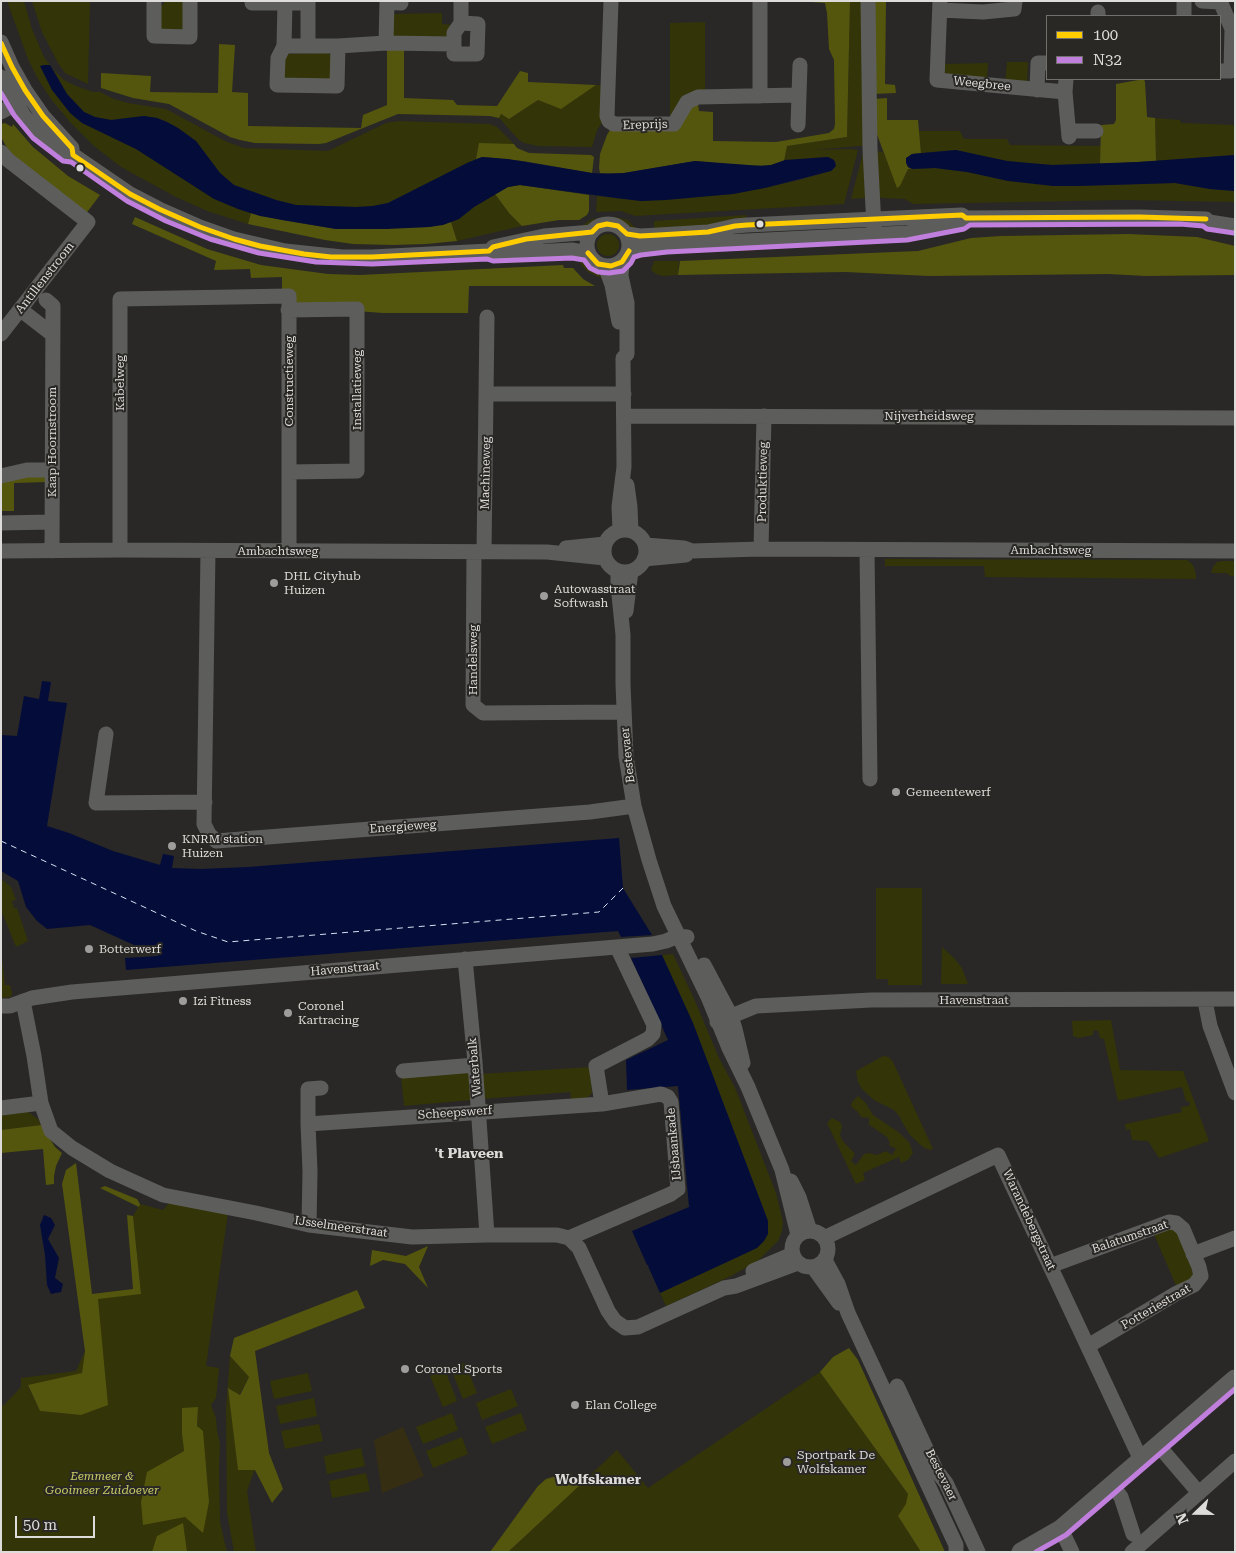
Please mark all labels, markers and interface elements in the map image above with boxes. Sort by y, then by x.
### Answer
legend [1046,15,1221,80]
text: 100 [1093,26,1118,44]
text: N32 [1093,51,1122,69]
street label: Weegbree [953,74,1011,94]
street label: Ereprijs [622,117,668,133]
unlabelled marker [75,163,85,173]
unlabelled marker [755,219,765,229]
street label: Antillenstroom [13,239,77,317]
street label: Constructieweg [282,336,296,426]
street label: Installatieweg [350,350,364,430]
street label: Kabelweg [113,355,127,411]
street label: Kaap Hoornstroom [45,387,59,497]
street label: Nijverheidsweg [884,409,974,423]
street label: Machineweg [478,436,494,510]
street label: Produktieweg [755,442,771,522]
street label: Ambachtsweg [1011,543,1091,557]
street label: Ambachtsweg [238,544,318,558]
place label: DHL Cityhub Huizen [284,569,361,597]
marker: DHL Cityhub Huizen [268,577,280,589]
place label: Autowasstraat Softwash [554,582,635,610]
marker: Autowasstraat Softwash [538,590,550,602]
street label: Handelsweg [466,625,480,695]
street label: Bestevaer [618,726,638,784]
place label: Gemeentewerf [906,785,991,799]
marker: Gemeentewerf [890,786,902,798]
street label: Energieweg [369,817,437,837]
place label: KNRM station Huizen [182,832,263,860]
marker: KNRM station Huizen [166,840,178,852]
place label: Botterwerf [99,942,161,956]
marker: Botterwerf [83,943,95,955]
street label: Havenstraat [310,959,380,979]
street label: Havenstraat [939,993,1009,1007]
place label: Izi Fitness [193,994,251,1008]
marker: Izi Fitness [177,995,189,1007]
place label: Coronel Kartracing [298,999,359,1027]
marker: Coronel Kartracing [282,1007,294,1019]
street label: Waterbalk [465,1037,485,1097]
street label: Scheepswerf [417,1103,493,1123]
street label: IJsbaankade [664,1107,684,1181]
district label: 't Plaveen [435,1146,503,1162]
street label: Warandebergstraat [999,1167,1059,1273]
street label: IJsselmeerstraat [294,1213,388,1241]
street label: Balatumstraat [1090,1217,1170,1257]
street label: Potteriestraat [1119,1281,1193,1333]
place label: Coronel Sports [415,1362,502,1376]
marker: Coronel Sports [399,1363,411,1375]
place label: Elan College [585,1398,657,1412]
marker: Elan College [569,1399,581,1411]
street label: Bestevaer [922,1447,960,1503]
place label: Sportpark De Wolfskamer [797,1448,875,1476]
marker: Sportpark De Wolfskamer [781,1456,793,1468]
park label: Eemmeer & Gooimeer Zuidoever [45,1469,159,1497]
district label: Wolfskamer [555,1472,641,1488]
north arrow [1171,1488,1221,1538]
scale bar [18,1506,98,1538]
text: N [1173,1511,1192,1527]
text: 50 m [23,1516,57,1534]

